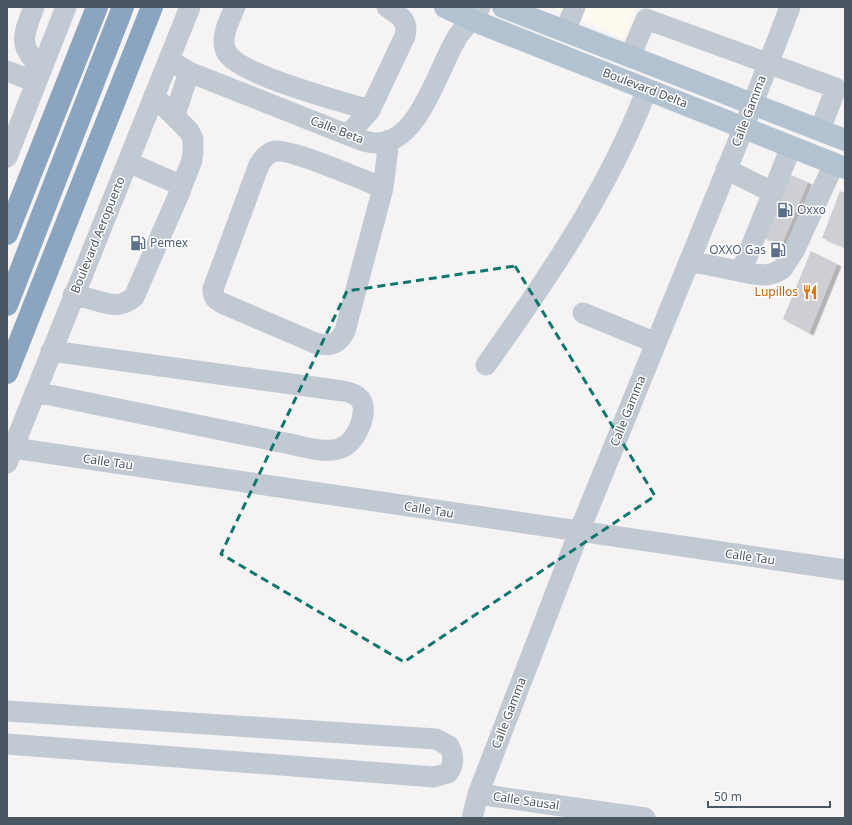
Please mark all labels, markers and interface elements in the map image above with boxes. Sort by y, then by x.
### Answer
street label: Boulevard Delta [600,63,690,112]
street label: Calle Gamma [727,73,770,149]
street label: Calle Beta [308,112,366,148]
street label: Boulevard Aeropuerto [66,174,129,296]
fuel station icon: Oxxo [776,201,794,219]
place label: Oxxo [797,201,826,218]
fuel station icon: Pemex [129,234,147,252]
place label: Pemex [150,234,189,251]
place label: OXXO Gas [709,241,766,258]
fuel station icon: OXXO Gas [769,241,787,259]
place label: Lupillos [755,283,798,300]
restaurant icon: Lupillos [801,283,819,301]
street label: Calle Gamma [606,373,649,449]
street label: Calle Tau [82,450,134,473]
street label: Calle Tau [403,497,455,522]
street label: Calle Tau [724,545,776,568]
street label: Calle Gamma [487,675,530,751]
scale bar [708,783,830,809]
street label: Calle Sausal [492,787,560,814]
text: 50 m [714,788,742,805]

